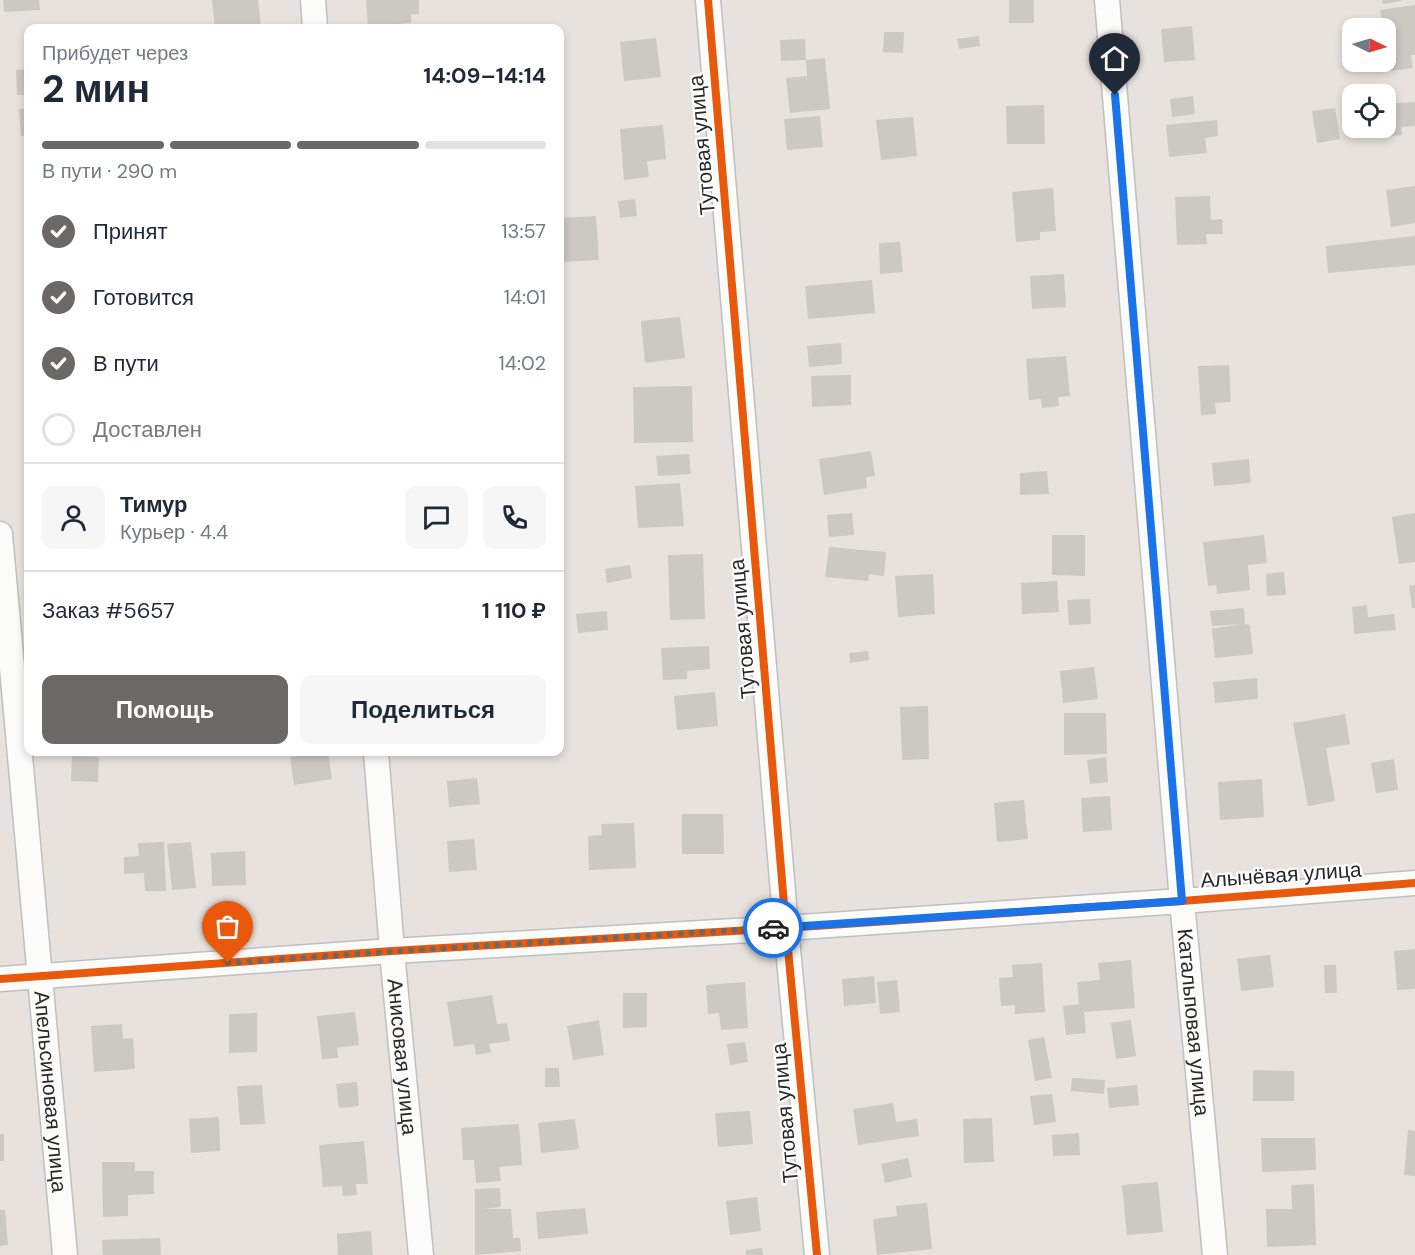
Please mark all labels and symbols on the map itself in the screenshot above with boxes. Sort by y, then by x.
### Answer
north arrow [1342,18,1396,72]
pin [1089,33,1140,95]
street label: Тутовая улица [682,73,722,216]
street label: Тутовая улица [723,557,763,700]
street label: Алычёвая улица [1200,855,1363,895]
courier [743,898,803,958]
pin [202,901,253,963]
street label: Катальповая улица [1171,927,1216,1118]
street label: Анисовая улица [381,977,423,1137]
street label: Апельсиновая улица [27,990,73,1194]
street label: Тутовая улица [765,1041,805,1184]

